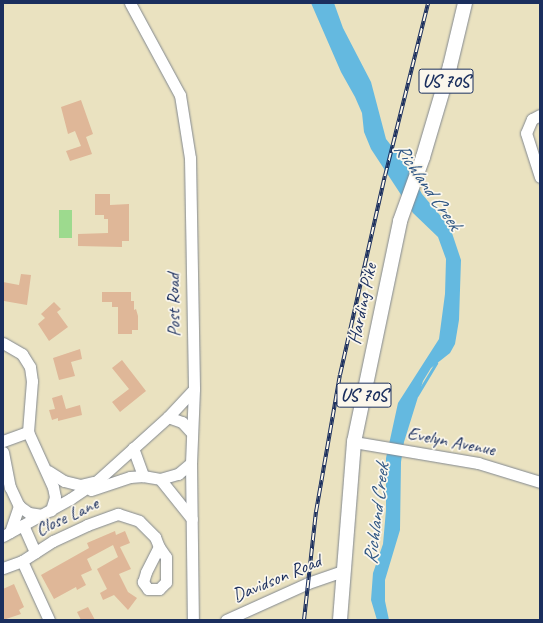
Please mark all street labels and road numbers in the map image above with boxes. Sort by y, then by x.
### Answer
road number: US 70S [418,65,474,97]
street label: Harding Pike [343,261,383,347]
street label: Post Road [162,273,186,337]
road number: US 70S [336,379,392,411]
street label: Evelyn Avenue [405,422,497,462]
street label: Close Lane [32,492,102,542]
street label: Davidson Road [229,550,325,608]

